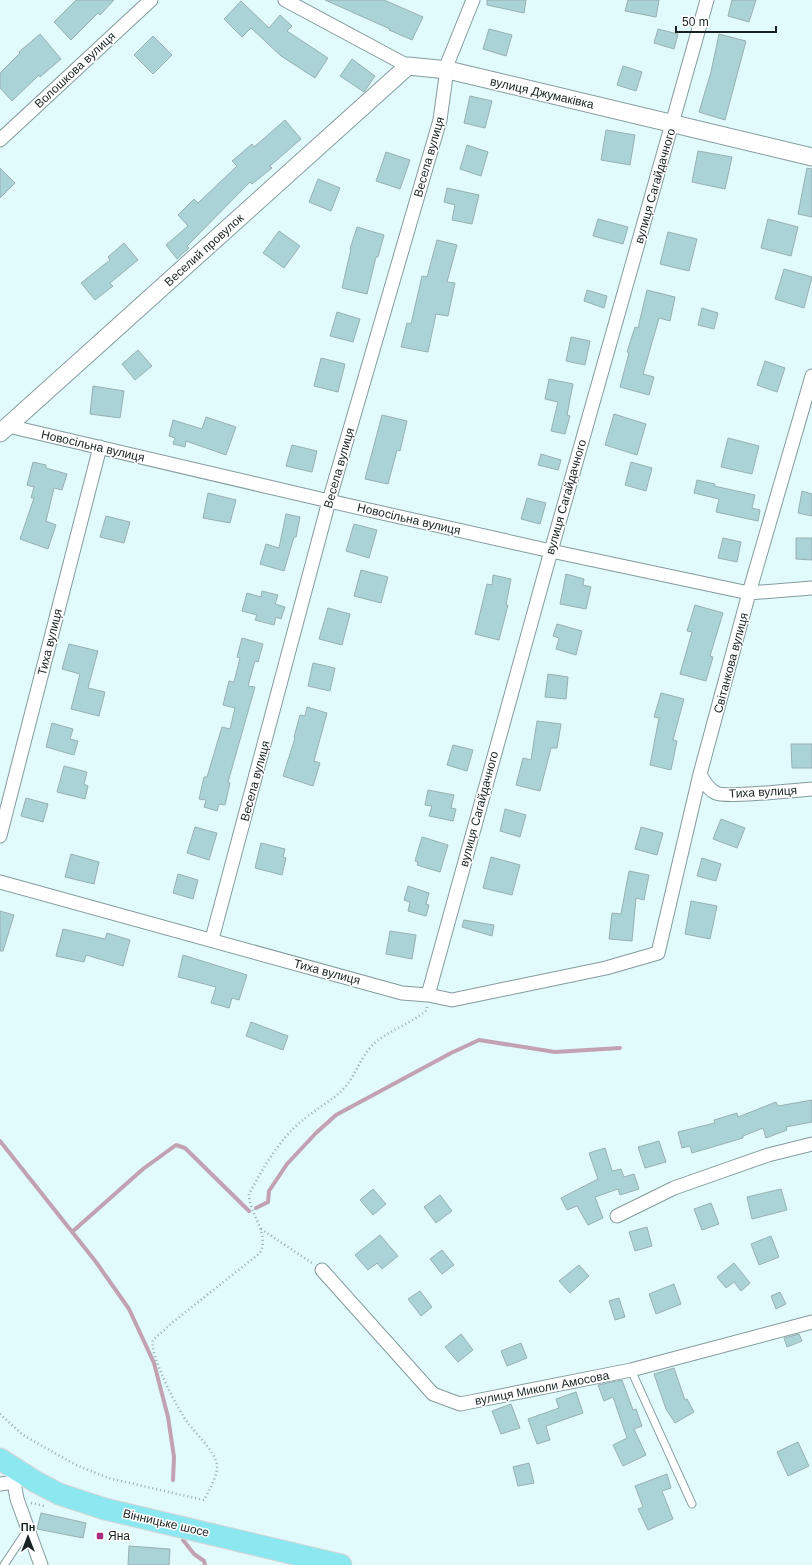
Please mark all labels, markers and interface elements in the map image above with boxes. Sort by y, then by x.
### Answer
scale bar [676,8,776,34]
text: 50 m [682,15,709,29]
street label: Волошкова вулиця [32,29,118,111]
street label: вулиця Джумаківка [489,74,595,112]
street label: Весела вулиця [411,115,447,199]
street label: вулиця Сагайдачного [632,127,678,245]
street label: Веселий провулок [162,210,247,289]
street label: Весела вулиця [321,426,357,510]
street label: Новосільна вулиця [40,427,146,465]
street label: вулиця Сагайдачного [543,438,589,556]
street label: Новосільна вулиця [356,500,462,538]
street label: Тиха вулиця [35,607,65,677]
street label: Світанкова вулиця [711,611,751,715]
street label: Весела вулиця [238,739,272,823]
street label: вулиця Сагайдачного [457,749,501,868]
street label: Тиха вулиця [729,783,797,801]
street label: Тиха вулиця [292,956,362,988]
street label: вулиця Миколи Амосова [474,1368,611,1408]
street label: Вінницьке шосе [121,1506,211,1540]
north arrow [8,1517,48,1557]
text: Пн [21,1521,35,1533]
place label: Яна [108,1529,130,1543]
marker: Яна [95,1531,105,1541]

